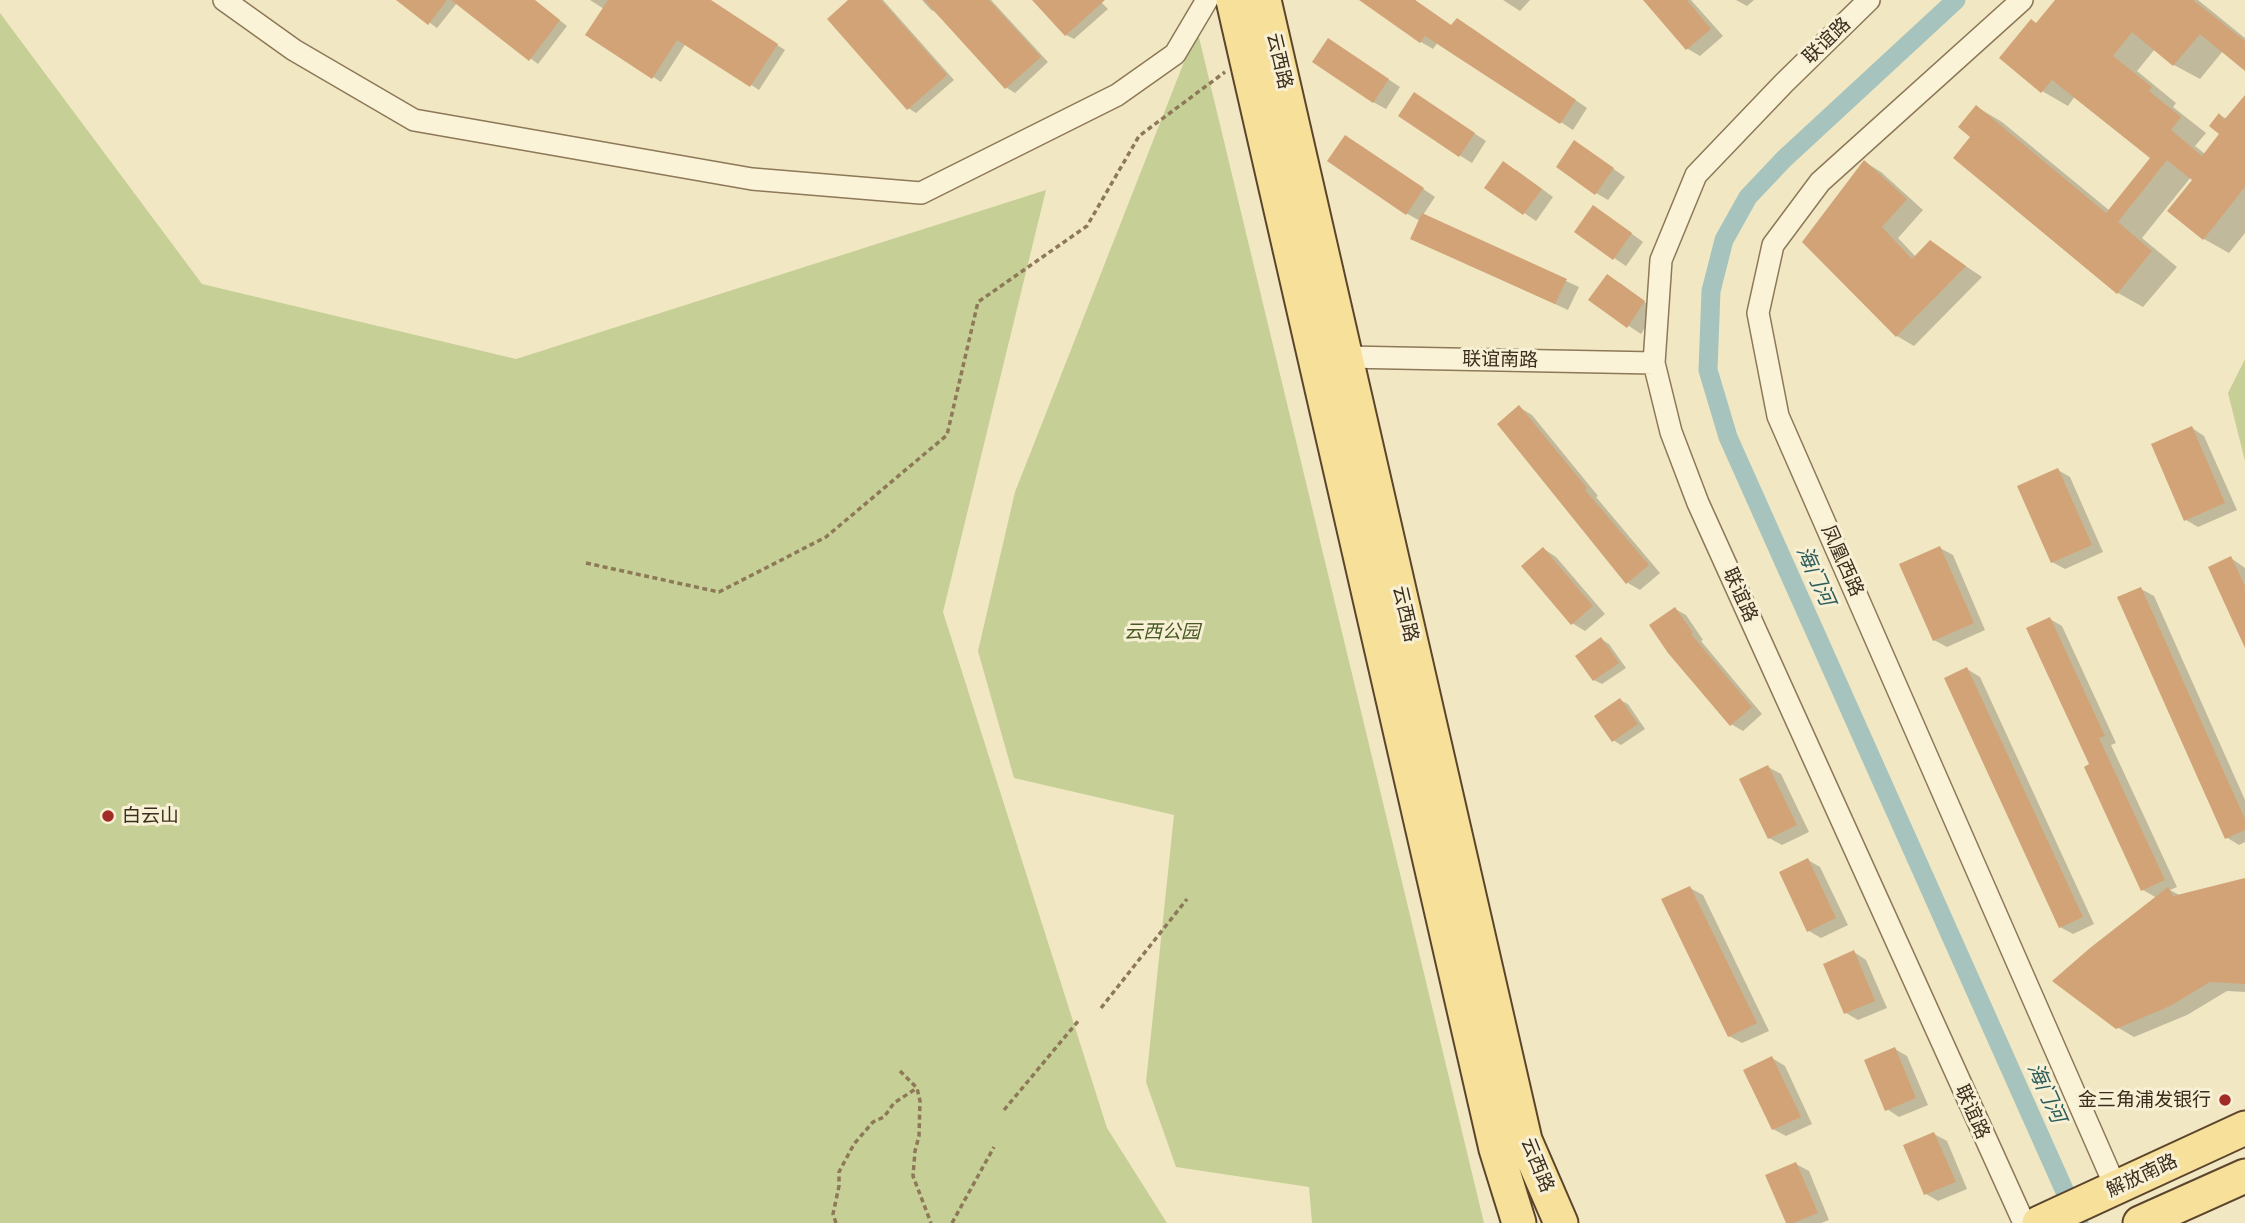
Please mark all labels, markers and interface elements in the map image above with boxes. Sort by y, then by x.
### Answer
street label: 联谊路 [1799,13,1855,69]
street label: 云西路 [1261,31,1297,91]
street label: 联谊南路 [1462,348,1538,372]
street label: 凤凰西路 [1816,522,1868,600]
water label: 海门河 [1791,542,1839,610]
street label: 联谊路 [1718,564,1762,626]
street label: 云西路 [1387,584,1423,644]
park label: 云西公园 [1124,621,1200,643]
place label: 白云山 [122,805,179,827]
marker: 白云山 [100,808,116,824]
water label: 海门河 [2022,1059,2070,1127]
street label: 联谊路 [1950,1081,1994,1143]
place label: 金三角浦发银行 [2078,1089,2211,1111]
marker: 金三角浦发银行 [2217,1092,2233,1108]
street label: 云西路 [1516,1134,1558,1196]
street label: 解放南路 [2103,1150,2181,1202]

